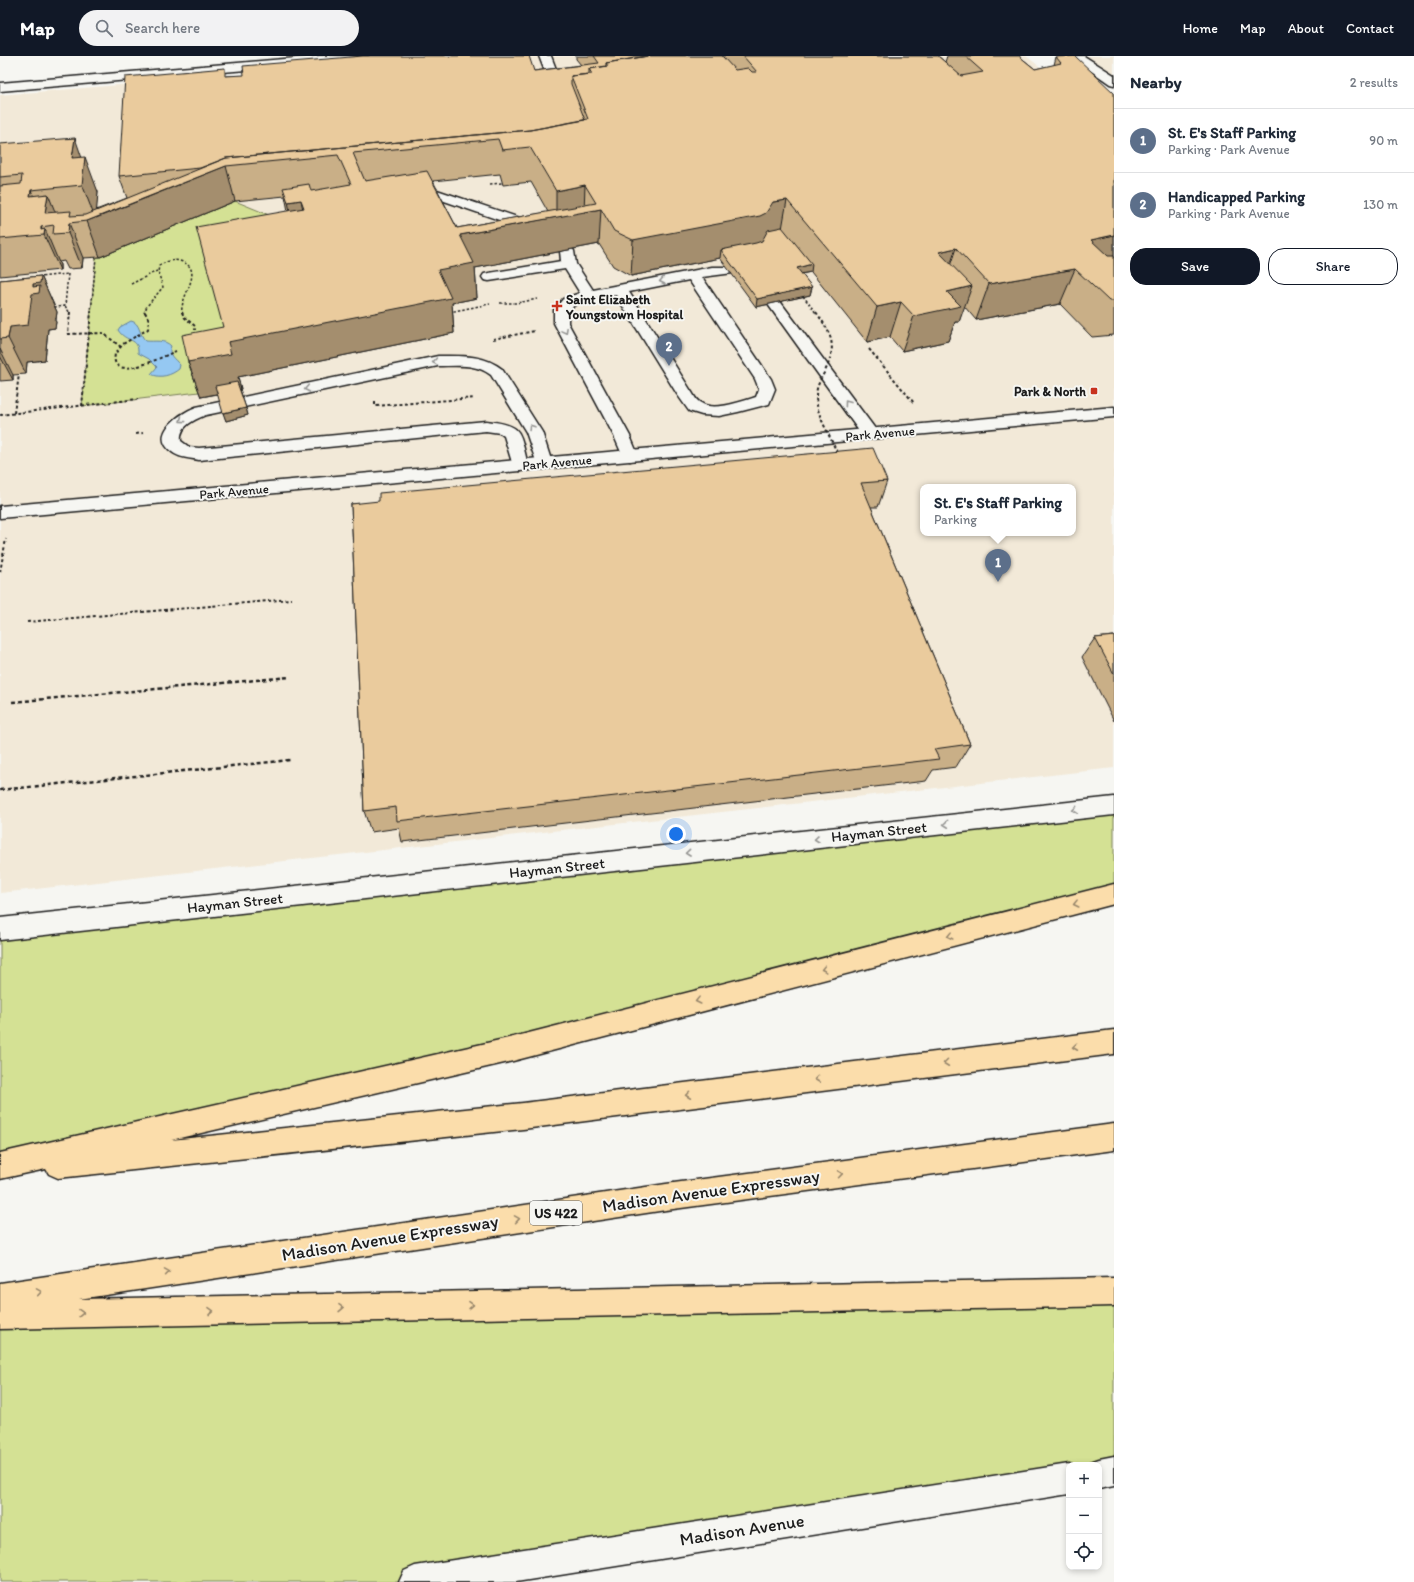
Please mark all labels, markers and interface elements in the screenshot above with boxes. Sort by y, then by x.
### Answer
search box [79,10,359,46]
text: Map [20,17,55,40]
icon: search [93,17,115,39]
text: Search here [125,19,200,37]
text: Home [1183,20,1218,37]
text: Map [1240,20,1266,37]
text: About [1288,20,1324,37]
text: Contact [1346,20,1394,37]
text: Nearby [1130,72,1182,92]
text: 2 results [1350,75,1398,90]
text: St. E's Staff Parking [1168,124,1296,142]
text: 1 [1140,133,1146,148]
text: 90 m [1369,133,1398,148]
text: Parking · Park Avenue [1168,142,1290,157]
text: Handicapped Parking [1168,188,1305,206]
text: 2 [1140,197,1146,212]
text: 130 m [1363,197,1398,212]
text: Parking · Park Avenue [1168,206,1290,221]
button: Save [1130,248,1260,285]
button: Share [1268,248,1398,285]
one-way arrow [659,277,666,285]
place label: Saint Elizabeth Youngstown Hospital [565,292,684,323]
marker: Saint Elizabeth Youngstown Hospital [551,300,563,312]
one-way arrow [560,327,568,334]
pin: 2 [656,333,682,366]
one-way arrow [431,357,438,366]
one-way arrow [304,384,310,392]
place label: Park & North [1014,384,1086,399]
marker: Park & North [1089,386,1099,396]
one-way arrow [845,400,852,407]
one-way arrow [180,416,187,423]
street label: Park Avenue [845,423,915,444]
one-way arrow [528,424,535,431]
street label: Park Avenue [522,452,592,473]
street label: Park Avenue [199,481,269,502]
popup [920,484,1076,536]
text: St. E's Staff Parking [934,494,1062,512]
text: Parking [934,512,977,527]
pin: 1 [985,549,1011,582]
one-way arrow [1072,805,1078,814]
street label: Hayman Street [830,818,928,846]
one-way arrow [943,820,949,829]
your location [666,824,686,844]
one-way arrow [814,834,820,843]
one-way arrow [685,848,691,857]
street label: Hayman Street [508,854,606,882]
street label: Hayman Street [186,889,284,917]
one-way arrow [1073,899,1080,908]
one-way arrow [947,932,954,940]
one-way arrow [821,964,828,972]
one-way arrow [695,996,702,1005]
one-way arrow [1072,1042,1078,1051]
one-way arrow [943,1058,949,1067]
one-way arrow [814,1074,820,1083]
one-way arrow [685,1090,691,1099]
street label: Madison Avenue Expressway [601,1165,822,1217]
one-way arrow [837,1169,843,1178]
road number: US 422 [530,1201,582,1225]
street label: Madison Avenue Expressway [280,1210,500,1266]
one-way arrow [514,1215,520,1224]
one-way arrow [164,1268,170,1277]
one-way arrow [35,1288,42,1297]
one-way arrow [468,1301,474,1309]
one-way arrow [338,1304,344,1312]
one-way arrow [208,1306,214,1315]
one-way arrow [78,1309,84,1318]
map controls [1066,1462,1102,1570]
button: + [1066,1462,1102,1498]
button: − [1066,1498,1102,1534]
street label: Madison Avenue [678,1509,806,1551]
button: locate [1066,1534,1102,1570]

